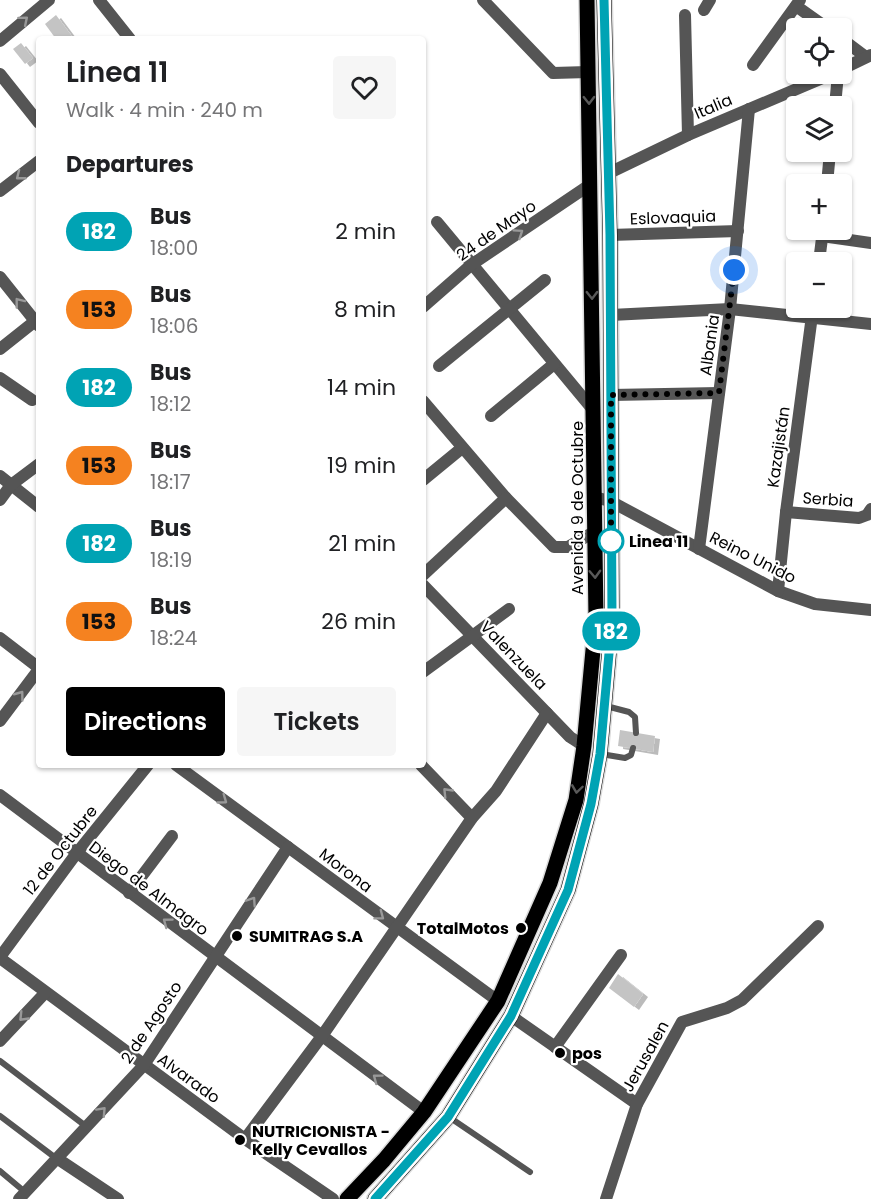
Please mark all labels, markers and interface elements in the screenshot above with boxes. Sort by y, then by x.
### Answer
one-way arrow [17,17,28,28]
map controls [786,18,852,318]
button: locate [786,18,852,84]
text: Linea 11 [66,53,168,92]
button: heart [333,56,396,119]
street label: Italia [691,88,736,125]
text: Walk · 4 min · 240 m [66,96,263,124]
one-way arrow [582,96,595,105]
button: layers [786,96,852,162]
text: Departures [66,149,194,180]
one-way arrow [15,169,26,180]
button: + [786,174,852,240]
street label: 24 de Mayo [452,194,541,266]
text: Bus [150,201,192,232]
street label: Eslovaquia [629,205,717,230]
text: 2 min [335,216,396,247]
text: 182 [82,217,116,246]
one-way arrow [513,229,524,240]
text: 18:00 [150,234,198,262]
button: − [786,252,852,318]
your location [719,255,749,285]
text: Bus [150,279,192,310]
one-way arrow [586,291,598,300]
text: 8 min [334,294,396,325]
text: 153 [82,295,116,324]
one-way arrow [16,298,27,309]
text: 18:06 [150,312,199,340]
street label: Albania [694,313,725,377]
text: Bus [150,357,192,388]
text: 14 min [327,372,396,403]
text: 182 [82,373,116,402]
text: 18:12 [150,390,191,418]
street label: Kazajistán [761,405,796,489]
street label: Avenida 9 de Octubre [566,421,589,595]
text: Bus [150,435,192,466]
text: 19 min [327,450,396,481]
text: 153 [82,451,116,480]
text: 18:17 [150,468,191,496]
street label: Serbia [802,486,854,513]
text: Bus [150,513,192,544]
street label: Reino Unido [706,526,800,589]
text: 21 min [328,528,396,559]
marker: Linea 11 [598,528,624,554]
text: 182 [82,529,116,558]
place label: Linea 11 [629,530,688,553]
text: 18:19 [150,546,192,574]
one-way arrow [589,570,601,579]
text: Bus [150,591,192,622]
text: 26 min [321,606,396,637]
text: 153 [82,607,116,636]
line badge: 182 [576,612,646,650]
street label: Valenzuela [475,616,552,695]
text: 182 [594,617,628,646]
text: 18:24 [150,624,197,652]
button: Directions [66,687,225,756]
button: Tickets [237,687,396,756]
one-way arrow [12,691,23,702]
one-way arrow [572,785,584,794]
one-way arrow [443,788,454,799]
one-way arrow [217,792,228,803]
street label: 12 de Octubre [18,800,103,900]
street label: Diego de Almagro [84,836,213,941]
street label: Morona [314,843,377,898]
one-way arrow [245,897,256,908]
one-way arrow [373,909,384,920]
place label: TotalMotos [417,917,509,940]
one-way arrow [163,918,174,929]
marker: TotalMotos [514,921,528,935]
place label: SUMITRAG S.A [249,925,363,948]
marker: SUMITRAG S.A [230,929,244,943]
street label: 2 de Agosto [115,977,187,1068]
one-way arrow [19,1010,30,1021]
street label: Jerusalen [617,1017,674,1096]
place label: pos [572,1042,602,1065]
marker: pos [553,1046,567,1060]
street label: Alvarado [153,1048,225,1109]
one-way arrow [372,1074,383,1085]
one-way arrow [95,1107,106,1117]
place label: NUTRICIONISTA - Kelly Cevallos [252,1120,390,1161]
marker: NUTRICIONISTA - Kelly Cevallos [233,1133,247,1147]

